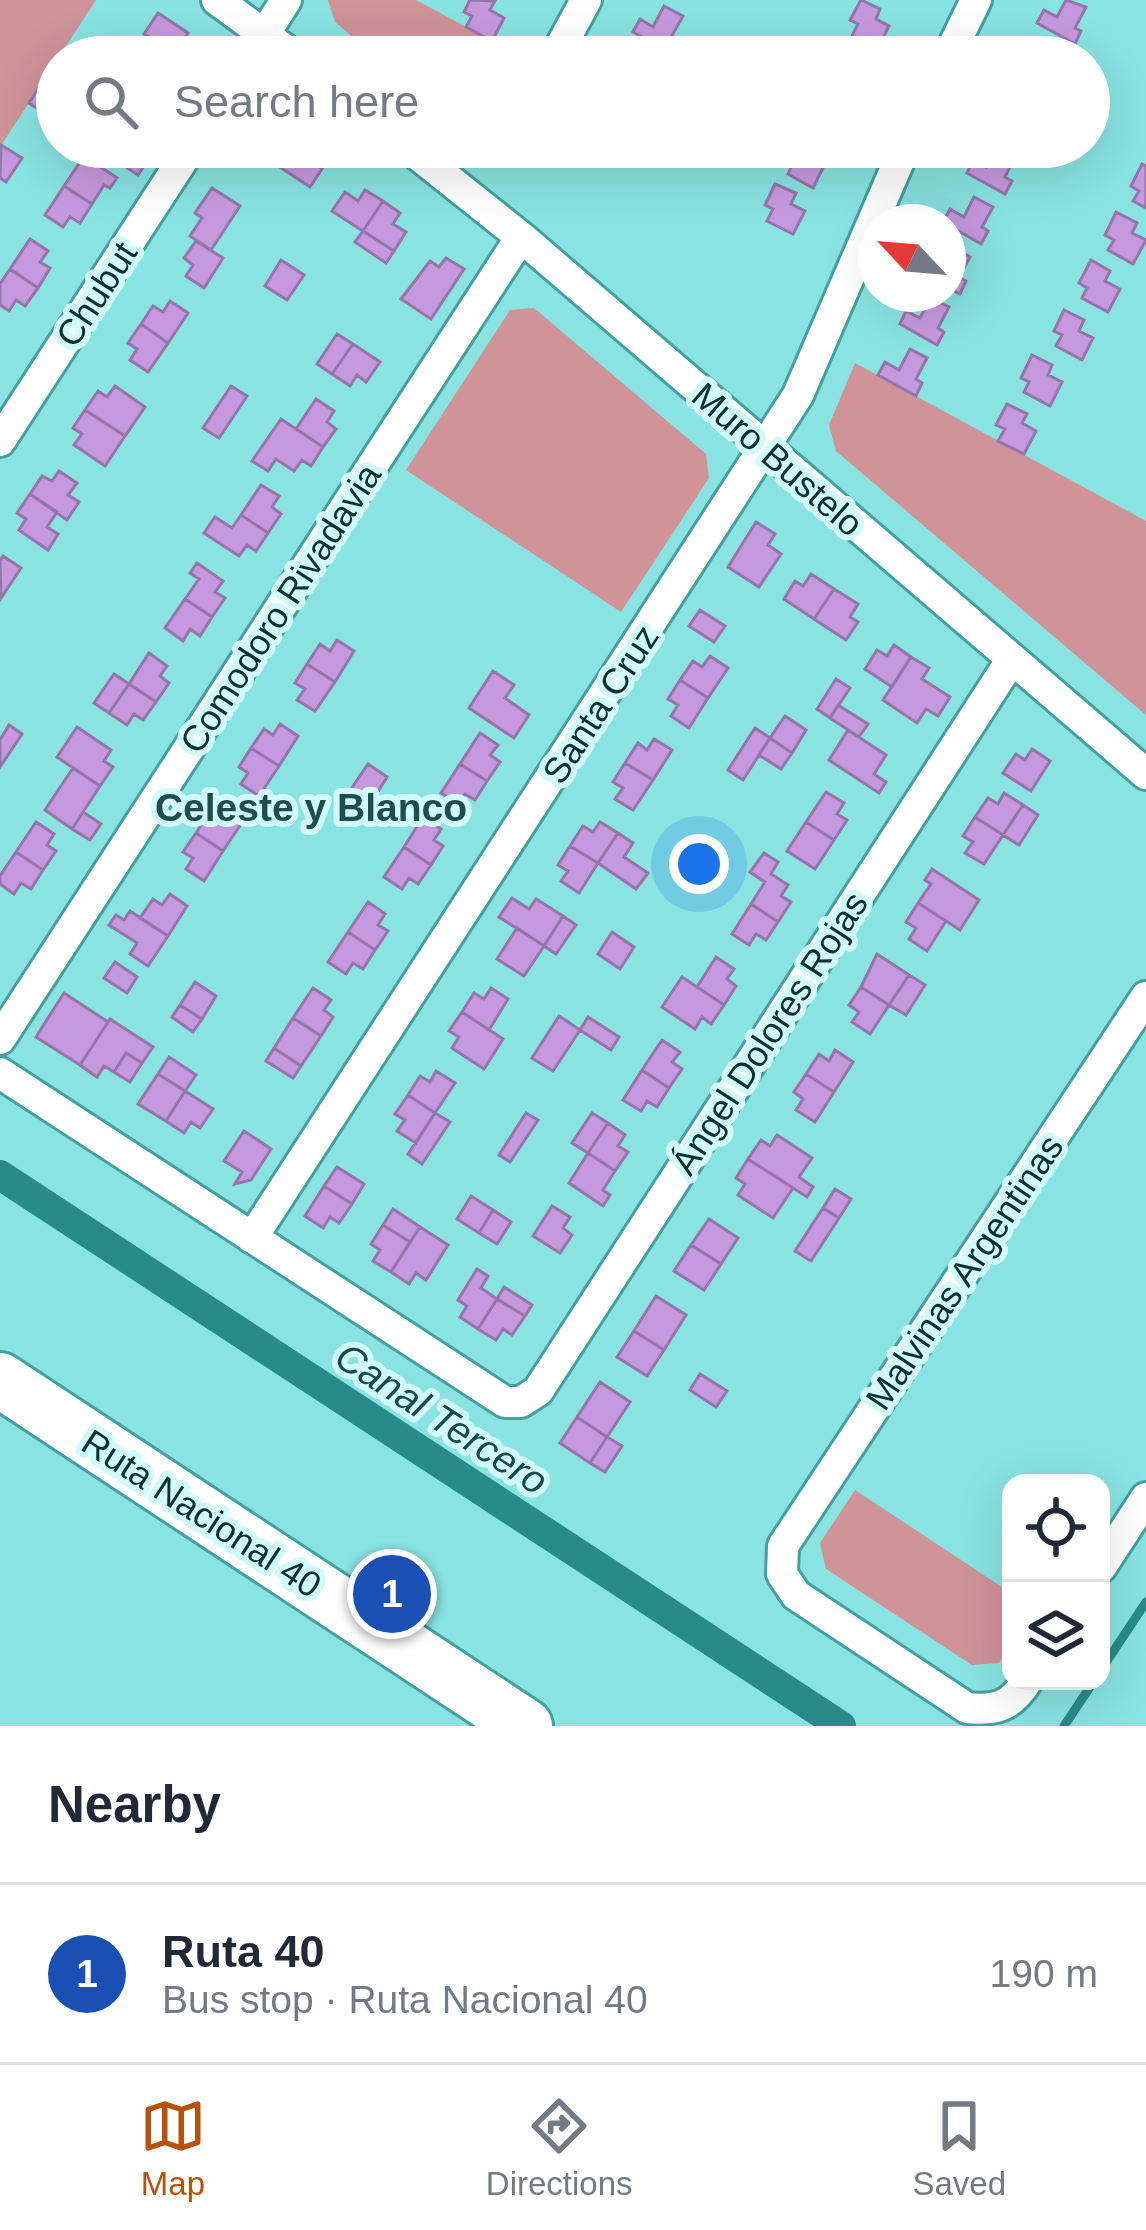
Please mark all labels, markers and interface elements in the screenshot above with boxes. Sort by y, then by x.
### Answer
search box [36,36,1110,168]
icon: search [78,69,144,135]
text: Search here [174,76,419,127]
north arrow [858,204,966,312]
street label: Chubut [48,234,145,354]
street label: Muro Bustelo [684,374,871,544]
street label: Comodoro Rivadavia [172,455,390,760]
street label: Santa Cruz [534,618,667,791]
district label: Celeste y Blanco [155,786,467,829]
your location [669,834,729,894]
street label: Ángel Dolores Rojas [663,884,876,1182]
street label: Malvinas Argentinas [857,1127,1071,1417]
water label: Canal Tercero [328,1334,556,1503]
street label: Ruta Nacional 40 [75,1421,329,1606]
map controls [1002,1474,1110,1690]
button: locate [1002,1474,1110,1582]
pin: 1 [353,1549,431,1639]
button: layers [1002,1582,1110,1690]
text: Nearby [48,1776,221,1833]
text: Ruta 40 [162,1926,325,1977]
text: 1 [76,1952,98,1995]
text: 190 m [990,1952,1098,1995]
text: Bus stop · Ruta Nacional 40 [162,1978,648,2021]
tab: Map [140,2093,206,2203]
tab: Directions [486,2093,633,2203]
tab: Saved [912,2093,1006,2203]

